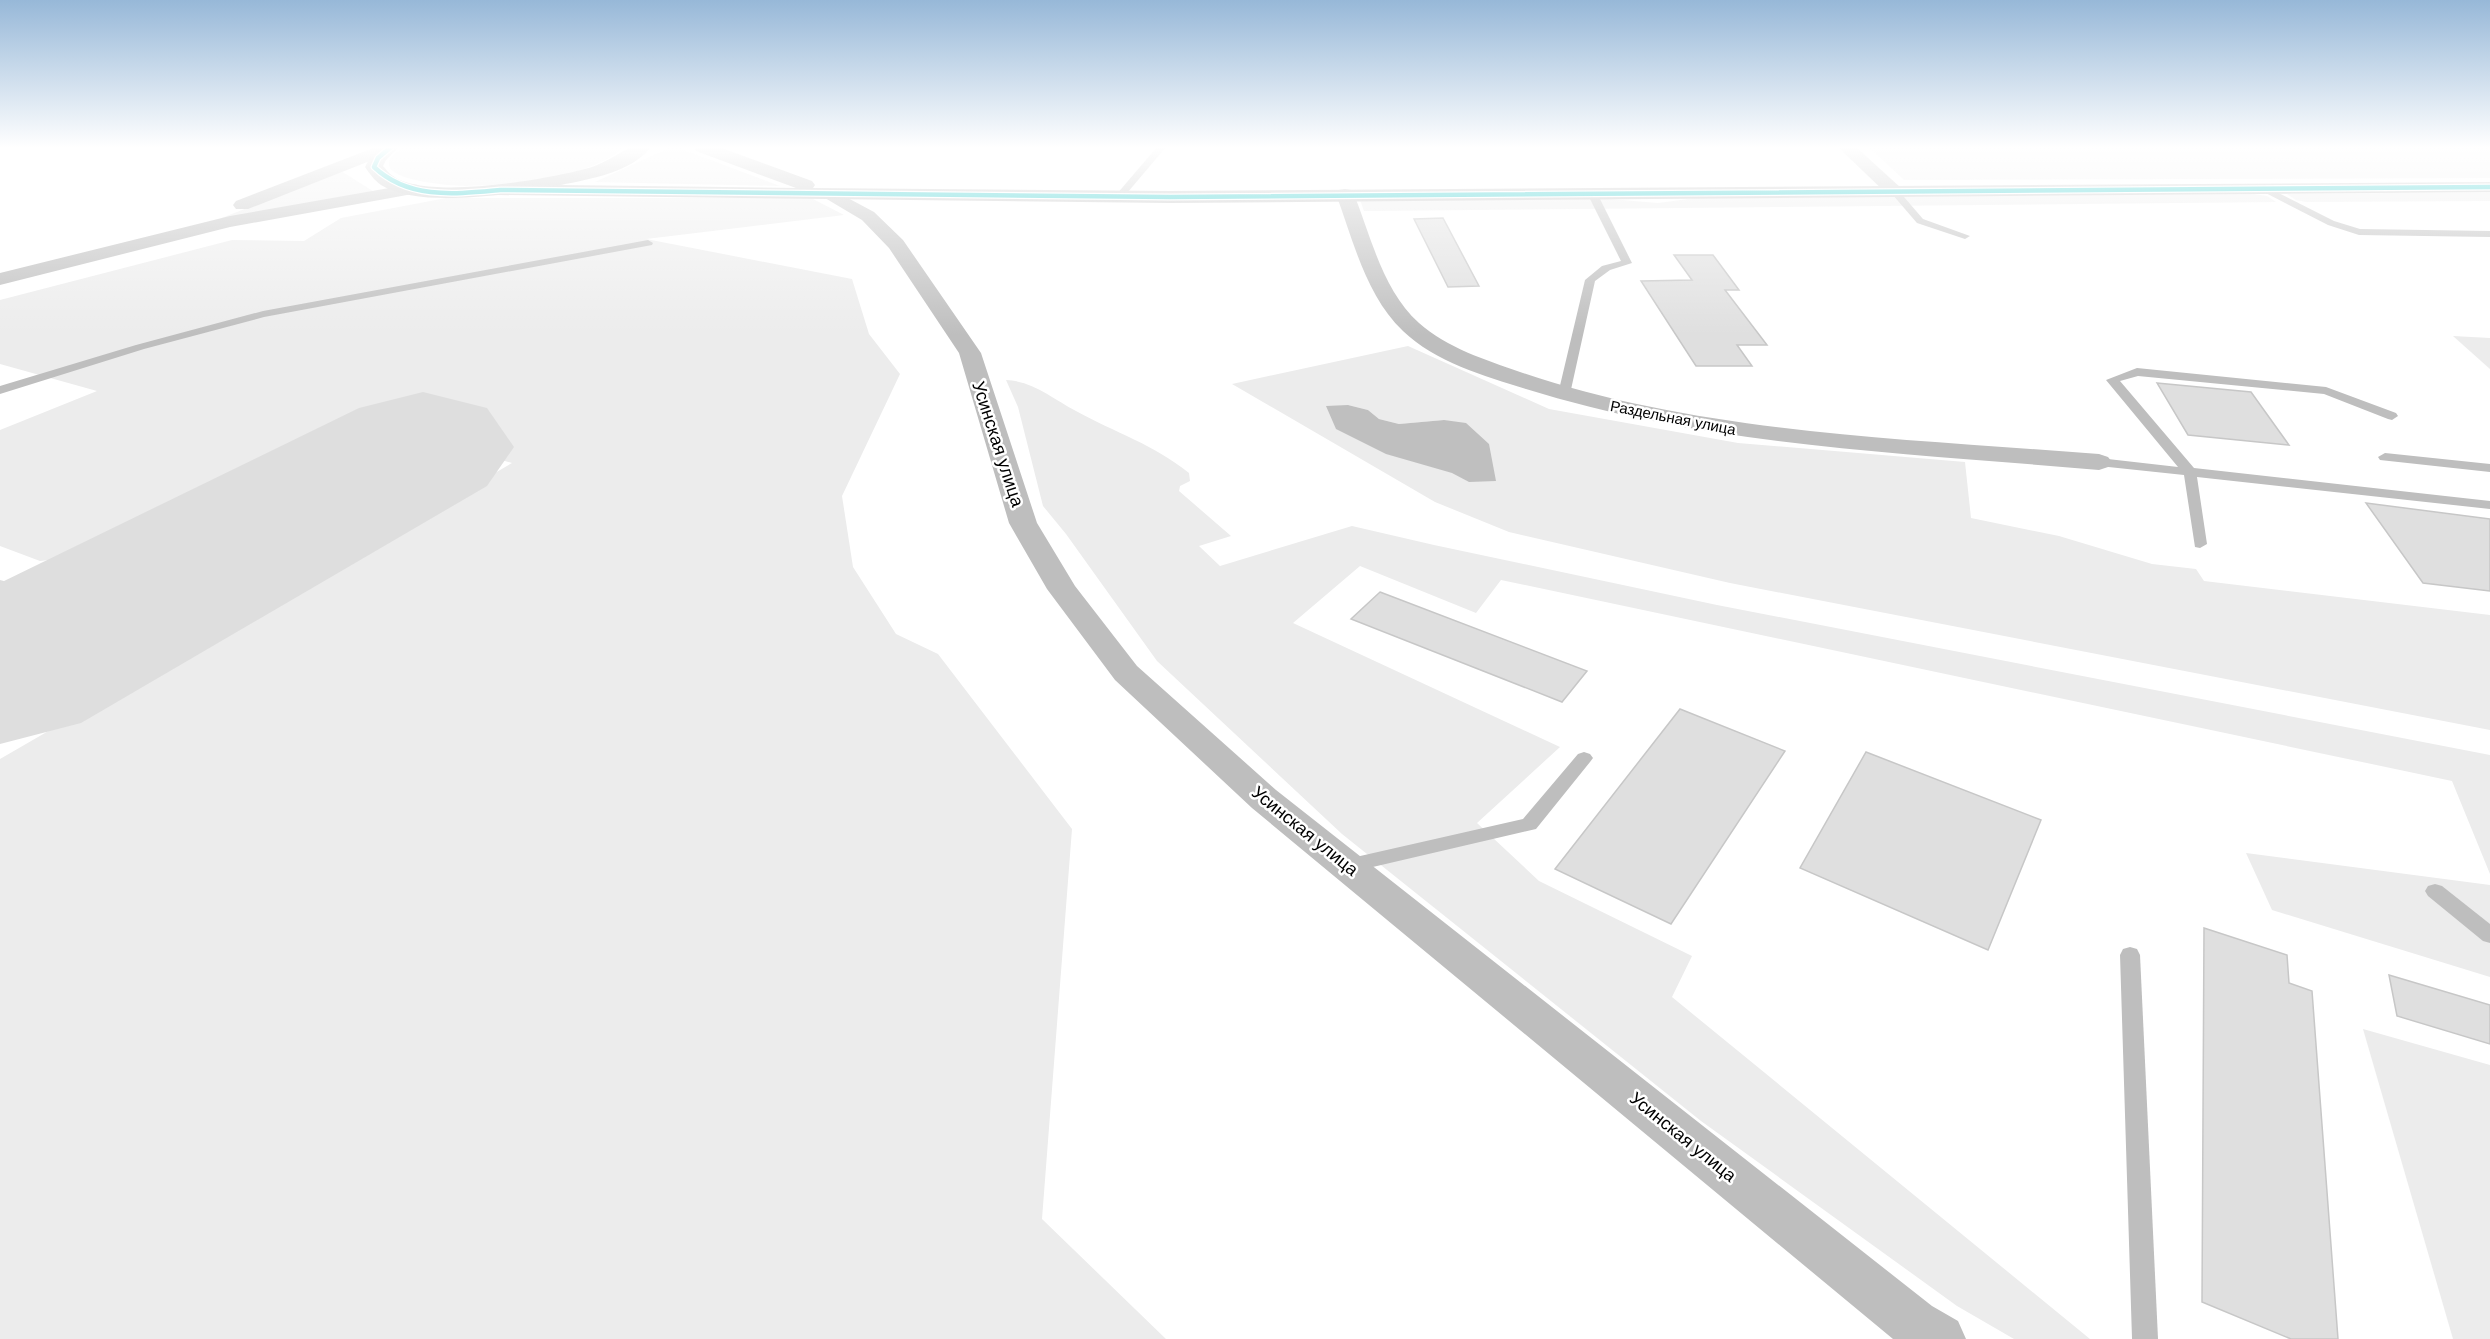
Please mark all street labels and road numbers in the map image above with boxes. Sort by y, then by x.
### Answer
street label: Усинская улица [968,379,1028,510]
street label: Раздельная улица [1609,397,1738,438]
street label: Усинская улица [1248,782,1363,881]
street label: Усинская улица [1626,1088,1741,1187]

